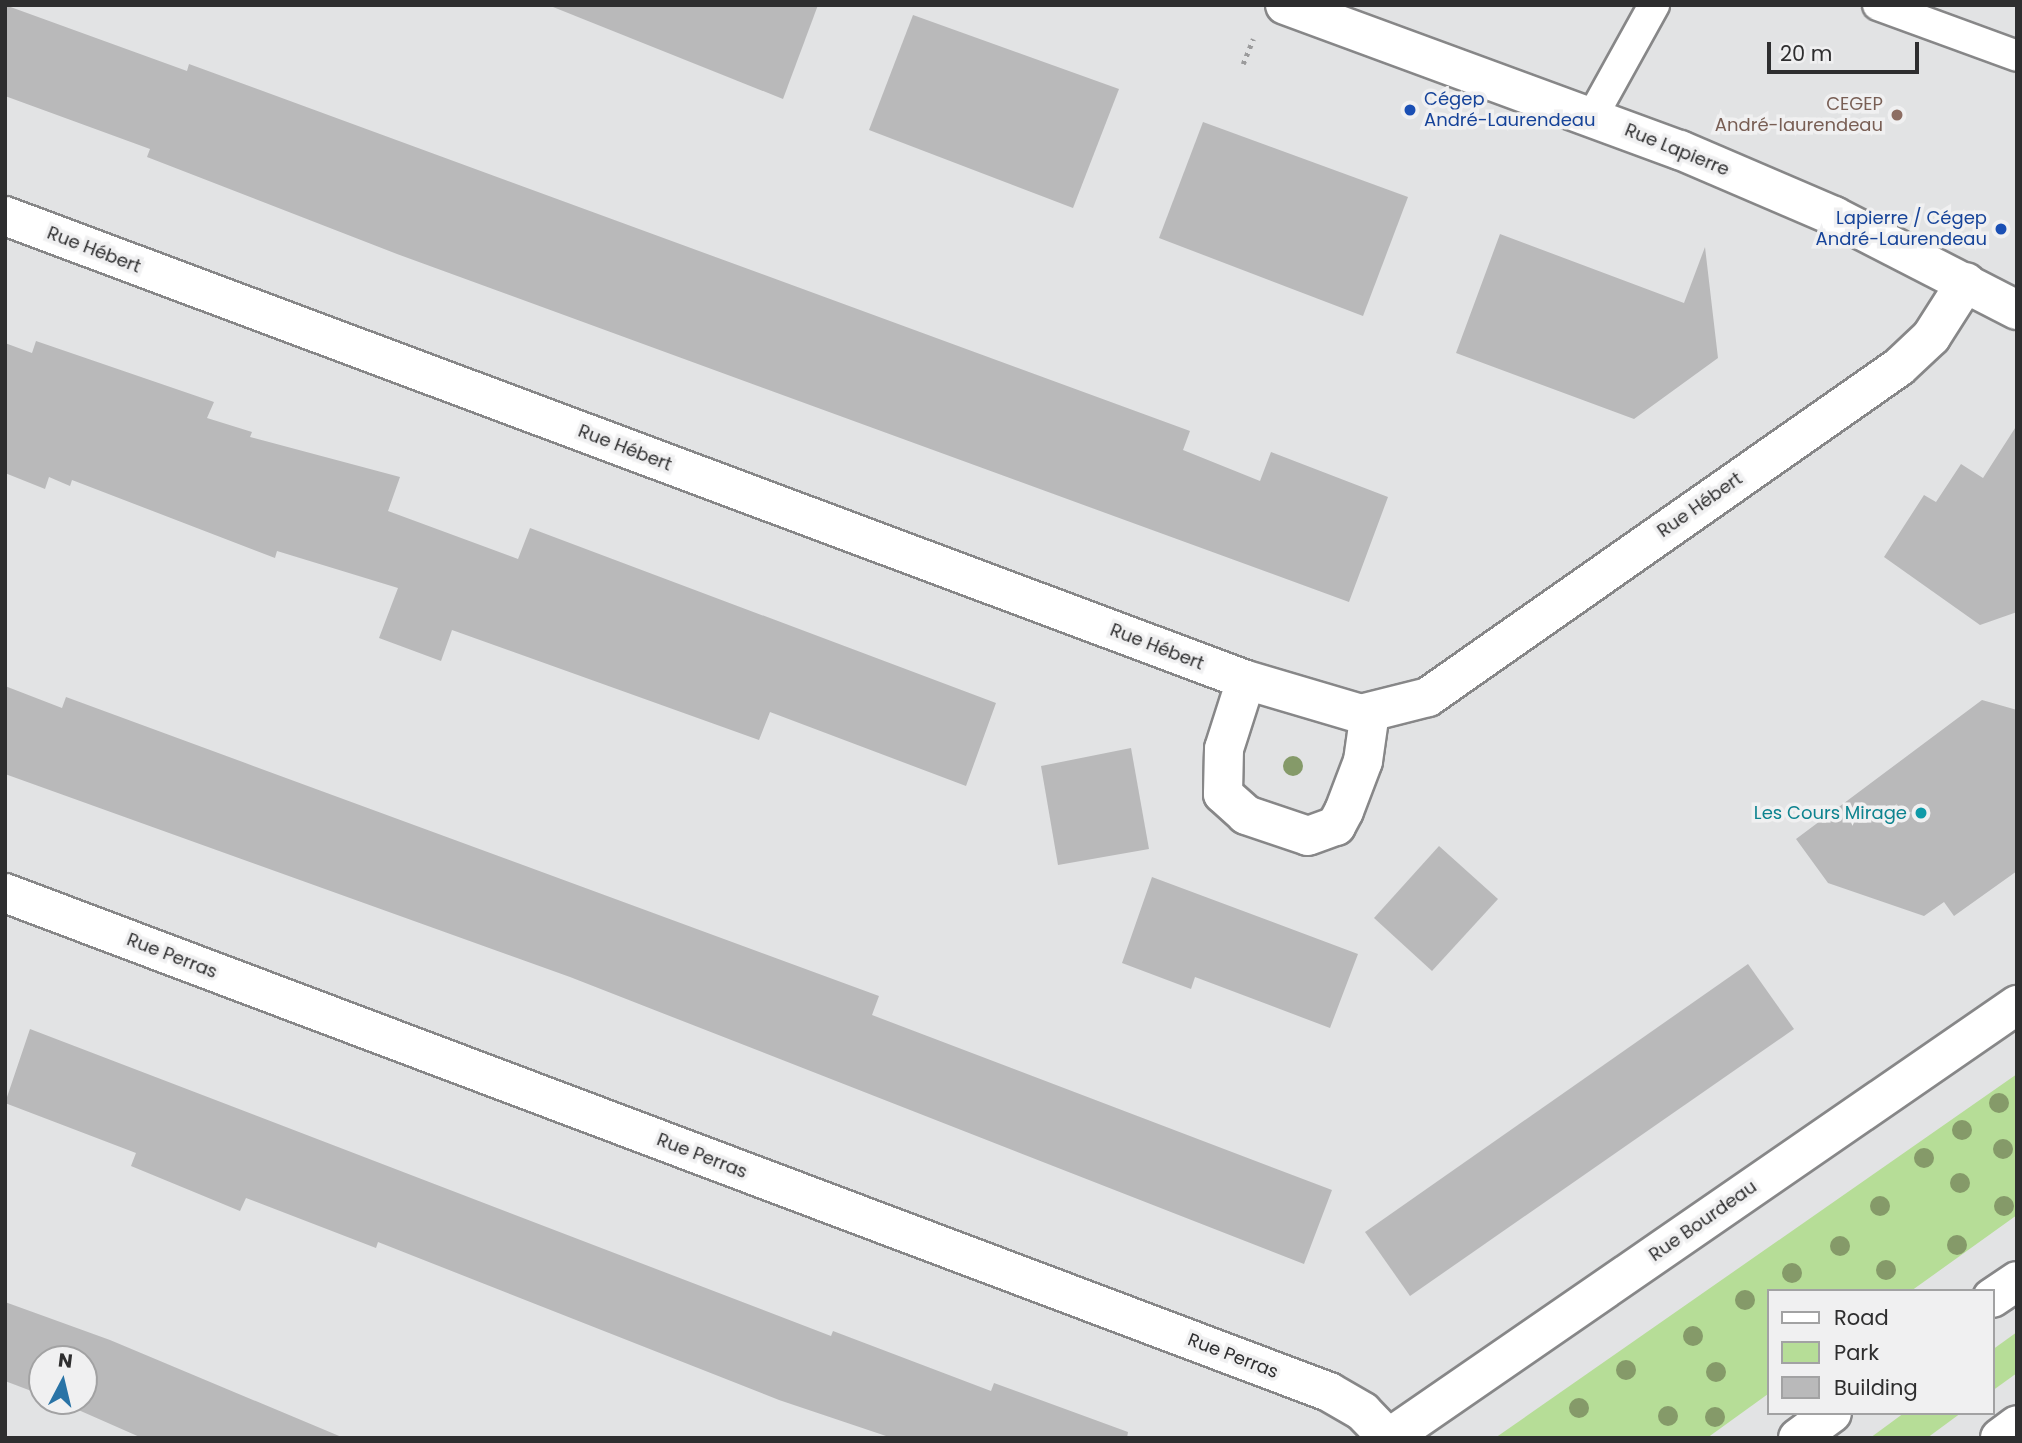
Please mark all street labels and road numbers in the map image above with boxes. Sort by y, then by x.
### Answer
street label: Rue Lapierre [1622,119,1732,181]
street label: Rue Hébert [44,222,144,278]
street label: Rue Hébert [575,420,675,476]
street label: Rue Hébert [1653,468,1747,542]
street label: Rue Hébert [1107,619,1207,675]
street label: Rue Perras [124,929,220,983]
street label: Rue Perras [654,1129,750,1183]
street label: Rue Bourdeau [1645,1176,1761,1266]
street label: Rue Perras [1185,1329,1281,1383]

